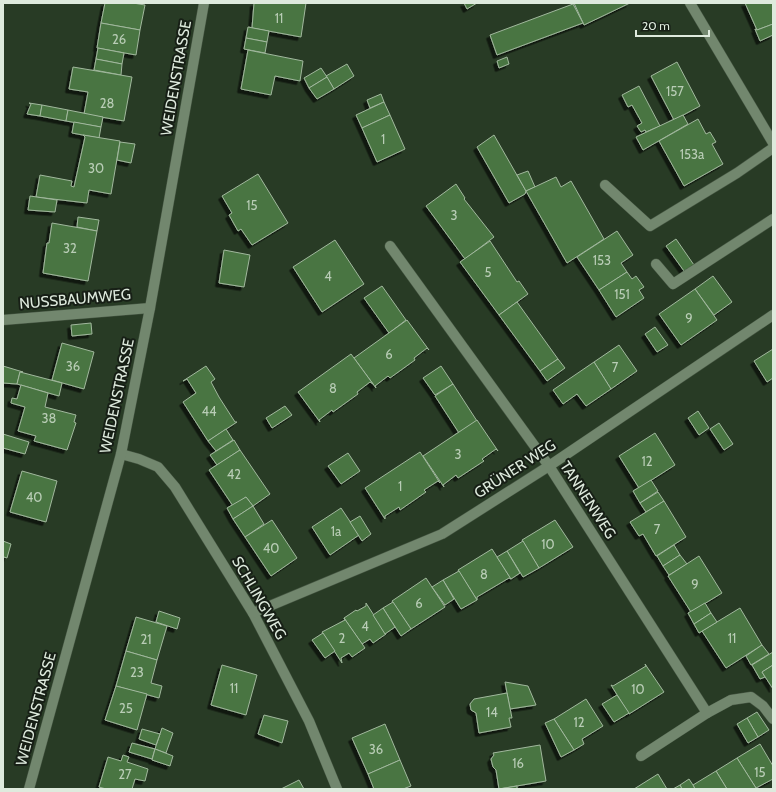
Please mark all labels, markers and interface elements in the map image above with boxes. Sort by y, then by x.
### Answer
house number: 11 [275,10,283,26]
scale bar [636,12,709,38]
text: 20 m [642,18,670,33]
street label: WEIDENSTRASSE [157,19,195,137]
house number: 26 [112,31,126,47]
house number: 157 [666,83,684,99]
house number: 28 [100,95,114,111]
house number: 1 [381,131,385,147]
house number: 153a [680,146,705,162]
house number: 30 [88,160,104,176]
house number: 15 [246,197,258,213]
house number: 3 [450,207,458,223]
house number: 32 [63,240,77,256]
house number: 153 [593,252,611,268]
house number: 5 [484,264,492,280]
house number: 4 [324,268,332,284]
street label: NUSSBAUMWEG [18,285,132,313]
house number: 151 [614,286,630,302]
house number: 9 [685,310,693,326]
street label: WEIDENSTRASSE [96,337,138,455]
house number: 6 [385,346,393,362]
house number: 36 [66,358,80,374]
house number: 7 [612,359,619,375]
house number: 8 [329,380,337,396]
house number: 44 [201,403,217,419]
house number: 38 [42,410,57,426]
street label: GRÜNER WEG [471,436,559,502]
house number: 3 [454,446,462,462]
house number: 12 [641,453,653,469]
street label: TANNENWEG [556,458,620,542]
house number: 42 [227,466,241,482]
house number: 1 [398,478,402,494]
house number: 40 [26,489,42,505]
house number: 7 [654,521,661,537]
house number: 1a [331,523,342,539]
house number: 10 [541,536,555,552]
house number: 40 [263,540,279,556]
street label: SCHLINGWEG [228,553,290,643]
house number: 8 [480,566,488,582]
house number: 9 [691,576,699,592]
house number: 6 [415,595,423,611]
house number: 4 [361,618,369,634]
house number: 2 [339,630,346,646]
house number: 11 [728,630,736,646]
house number: 21 [140,631,152,647]
street label: WEIDENSTRASSE [12,650,60,768]
house number: 23 [130,664,144,680]
house number: 11 [230,680,238,696]
house number: 10 [631,681,645,697]
house number: 25 [119,700,133,716]
house number: 14 [486,704,498,720]
house number: 12 [573,714,585,730]
house number: 36 [369,741,383,757]
house number: 16 [512,755,524,771]
house number: 15 [754,764,766,780]
house number: 27 [118,766,132,782]

